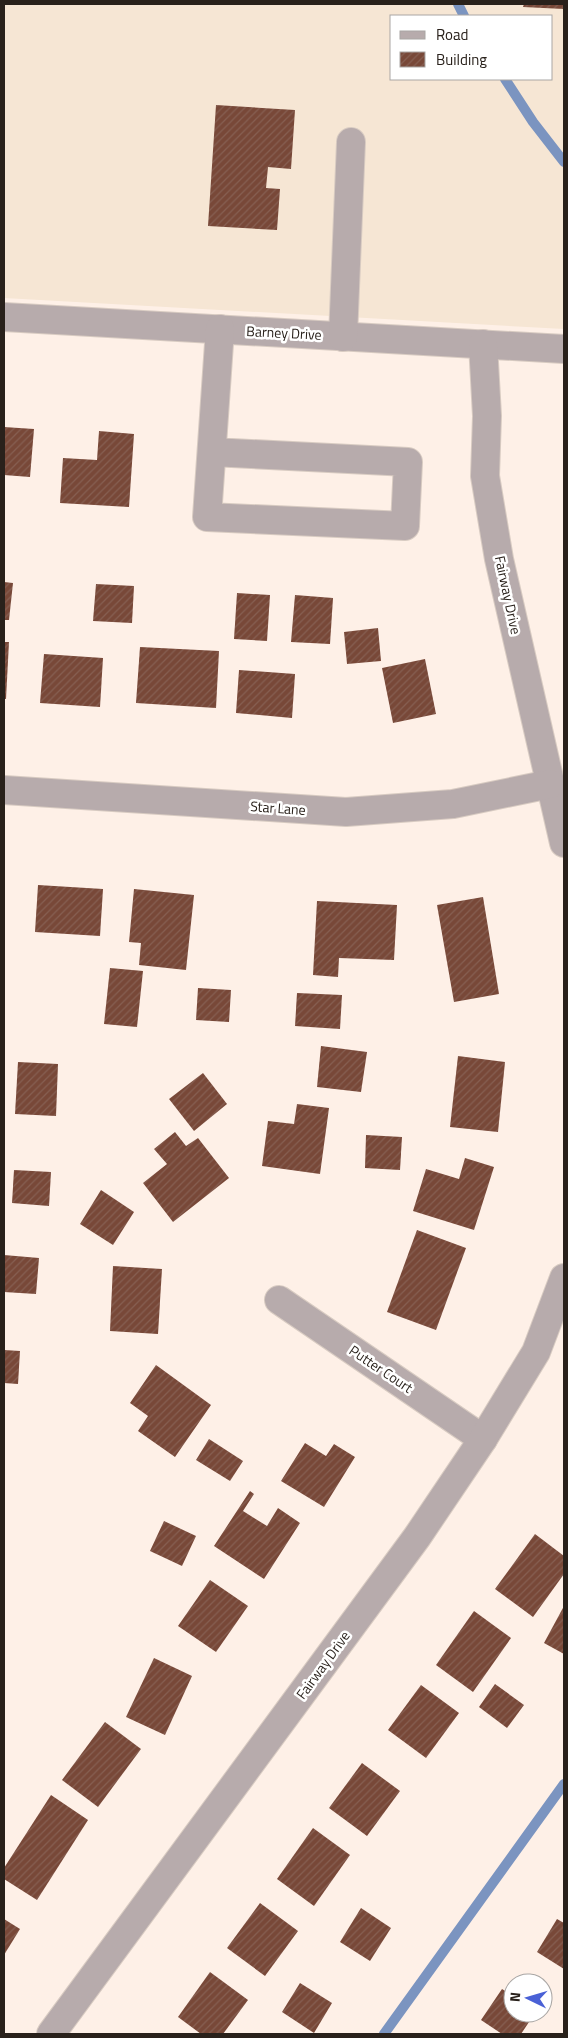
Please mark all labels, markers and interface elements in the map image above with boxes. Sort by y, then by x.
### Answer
legend [390,15,553,80]
text: Road [436,23,468,46]
text: Building [436,48,487,71]
street label: Barney Drive [246,320,322,345]
street label: Fairway Drive [490,554,527,636]
street label: Star Lane [250,795,307,820]
street label: Putter Court [345,1340,417,1398]
street label: Fairway Drive [291,1626,355,1703]
north arrow [503,1973,553,2023]
text: N [504,1991,525,2003]

